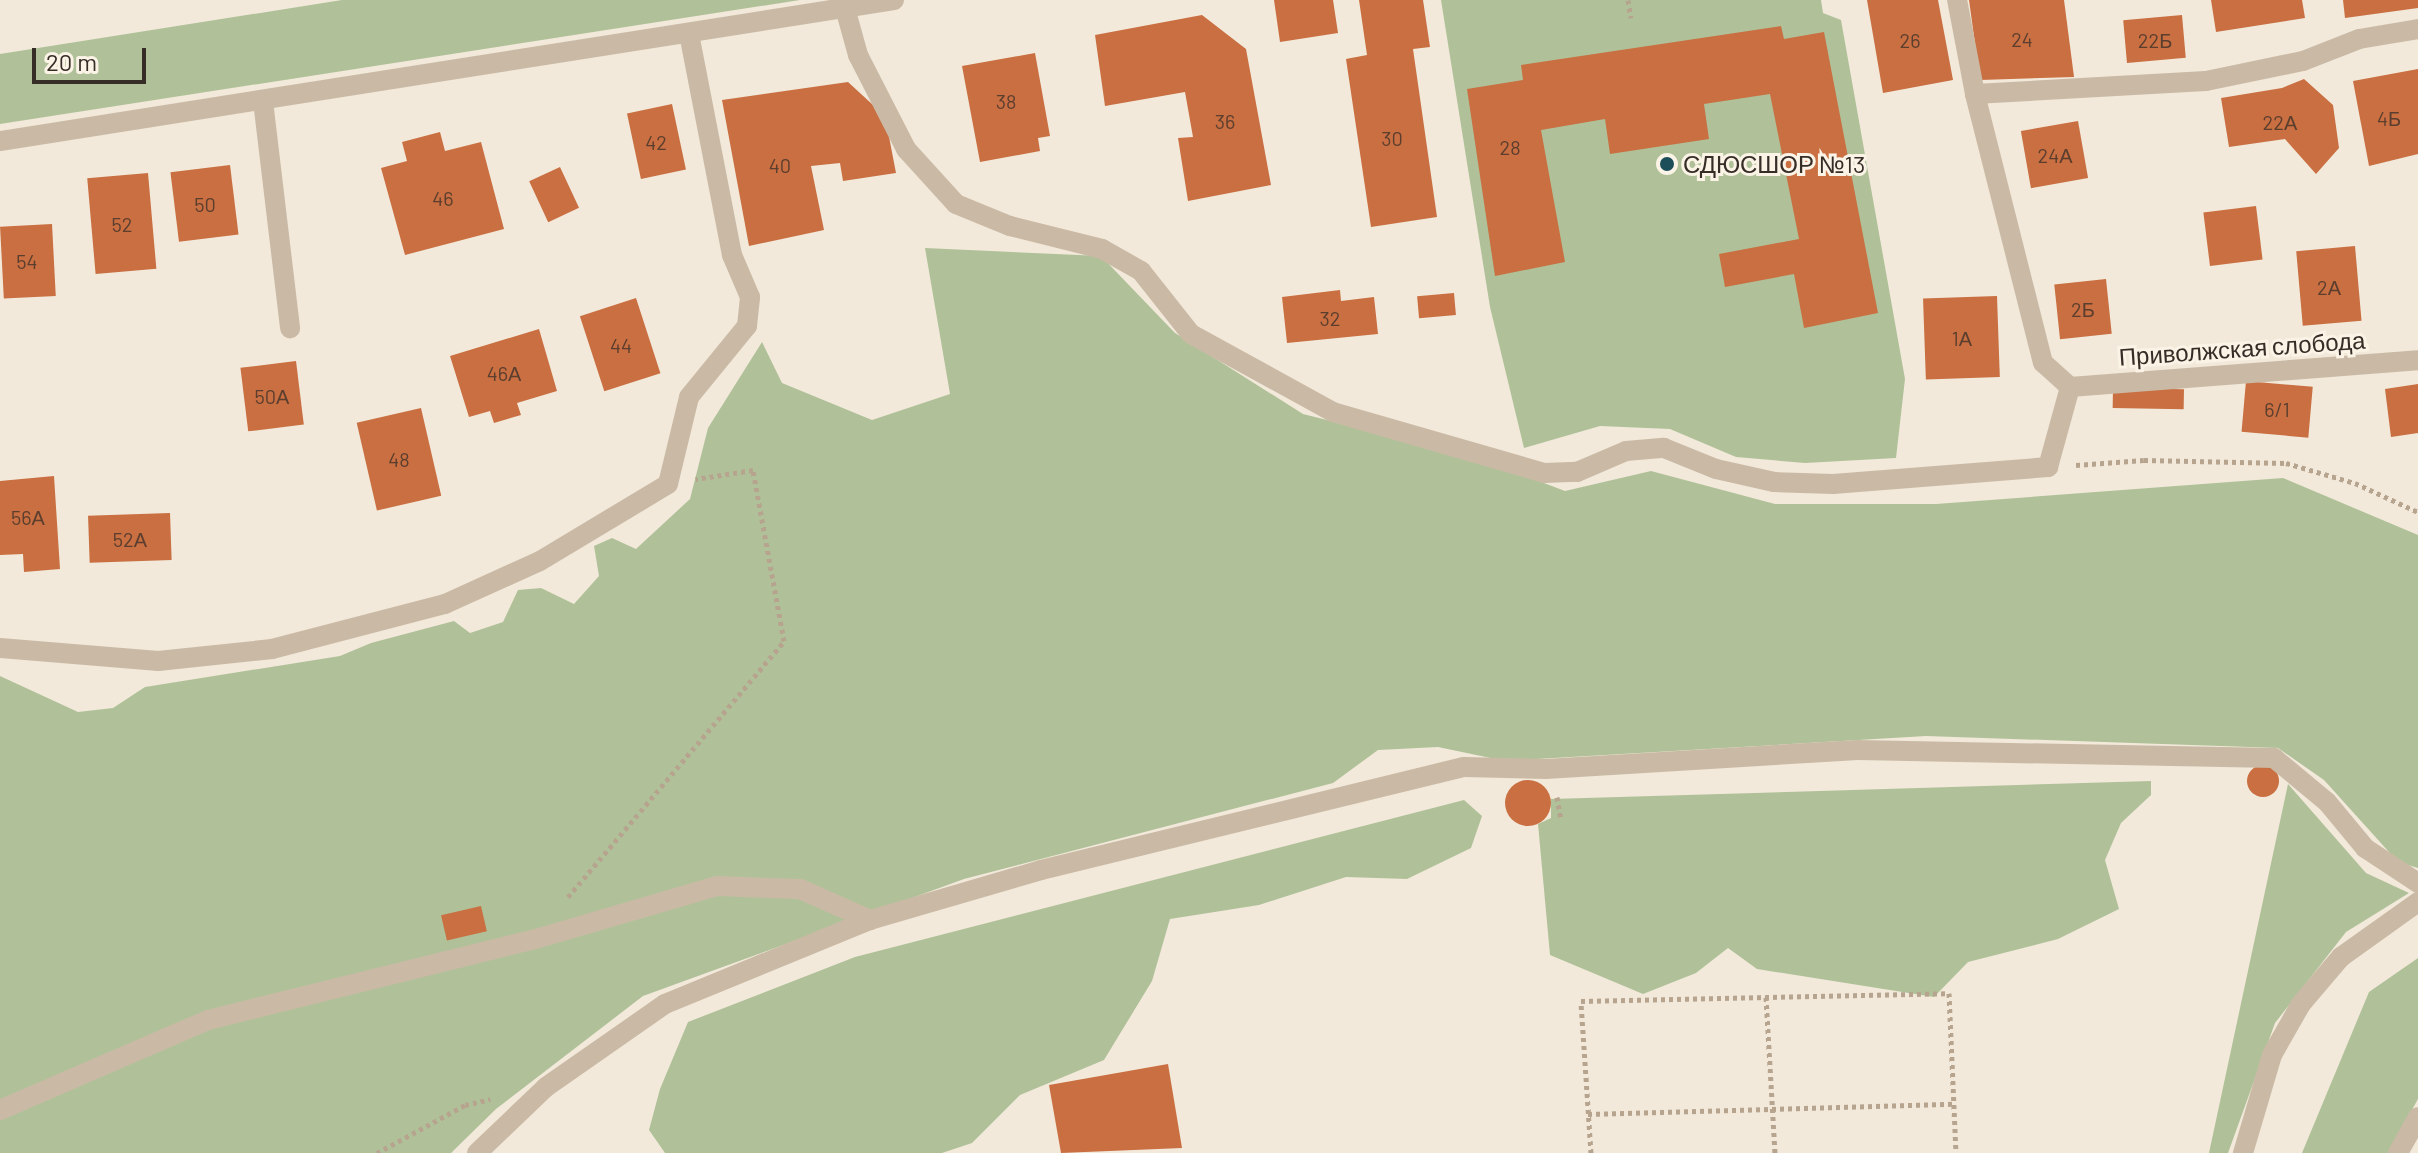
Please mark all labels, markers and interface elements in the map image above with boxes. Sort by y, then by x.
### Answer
house number: 24 [2011,27,2033,51]
house number: 26 [1899,28,1921,52]
house number: 22Б [2138,28,2172,52]
scale bar [36,32,150,82]
text: 20 m [46,47,97,76]
house number: 38 [996,89,1016,113]
house number: 4Б [2377,106,2401,130]
house number: 36 [1215,109,1235,133]
house number: 22А [2263,110,2297,134]
house number: 30 [1381,126,1403,150]
house number: 42 [645,130,667,154]
house number: 28 [1499,135,1521,159]
house number: 24А [2037,143,2073,167]
place label: СДЮСШОР №13 [1683,150,1865,178]
house number: 40 [769,153,791,177]
marker: СДЮСШОР №13 [1658,155,1676,173]
house number: 46 [432,186,454,210]
house number: 50 [194,192,216,216]
house number: 52 [112,212,132,236]
house number: 54 [16,249,38,273]
house number: 2А [2317,275,2341,299]
house number: 2Б [2071,297,2095,321]
house number: 32 [1319,306,1341,330]
street label: Приволжская слобода [2118,325,2366,371]
house number: 1А [1952,326,1972,350]
house number: 44 [610,333,632,357]
house number: 46А [487,361,521,385]
house number: 50А [255,384,289,408]
house number: 6/1 [2264,397,2290,421]
house number: 48 [388,447,410,471]
house number: 56А [11,505,45,529]
house number: 52А [113,527,147,551]

